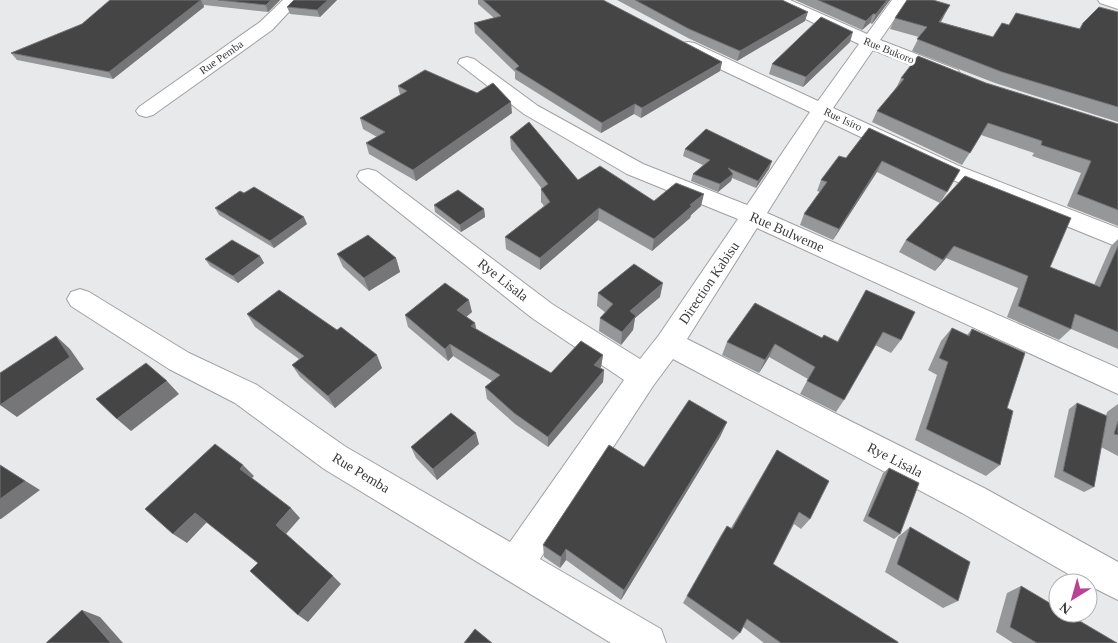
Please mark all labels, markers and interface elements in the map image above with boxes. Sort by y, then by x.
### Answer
street label: Rue Bukoro [862,34,916,66]
street label: Rue Pemba [197,38,245,76]
street label: Rue Isiro [822,105,864,133]
street label: Rue Bulweme [748,209,826,255]
street label: Direction Kabisu [676,239,742,327]
street label: Rye Lisala [475,256,532,305]
street label: Rye Lisala [865,440,926,481]
street label: Rue Pemba [330,450,393,496]
north arrow [1048,573,1098,623]
text: N [1057,599,1074,617]

